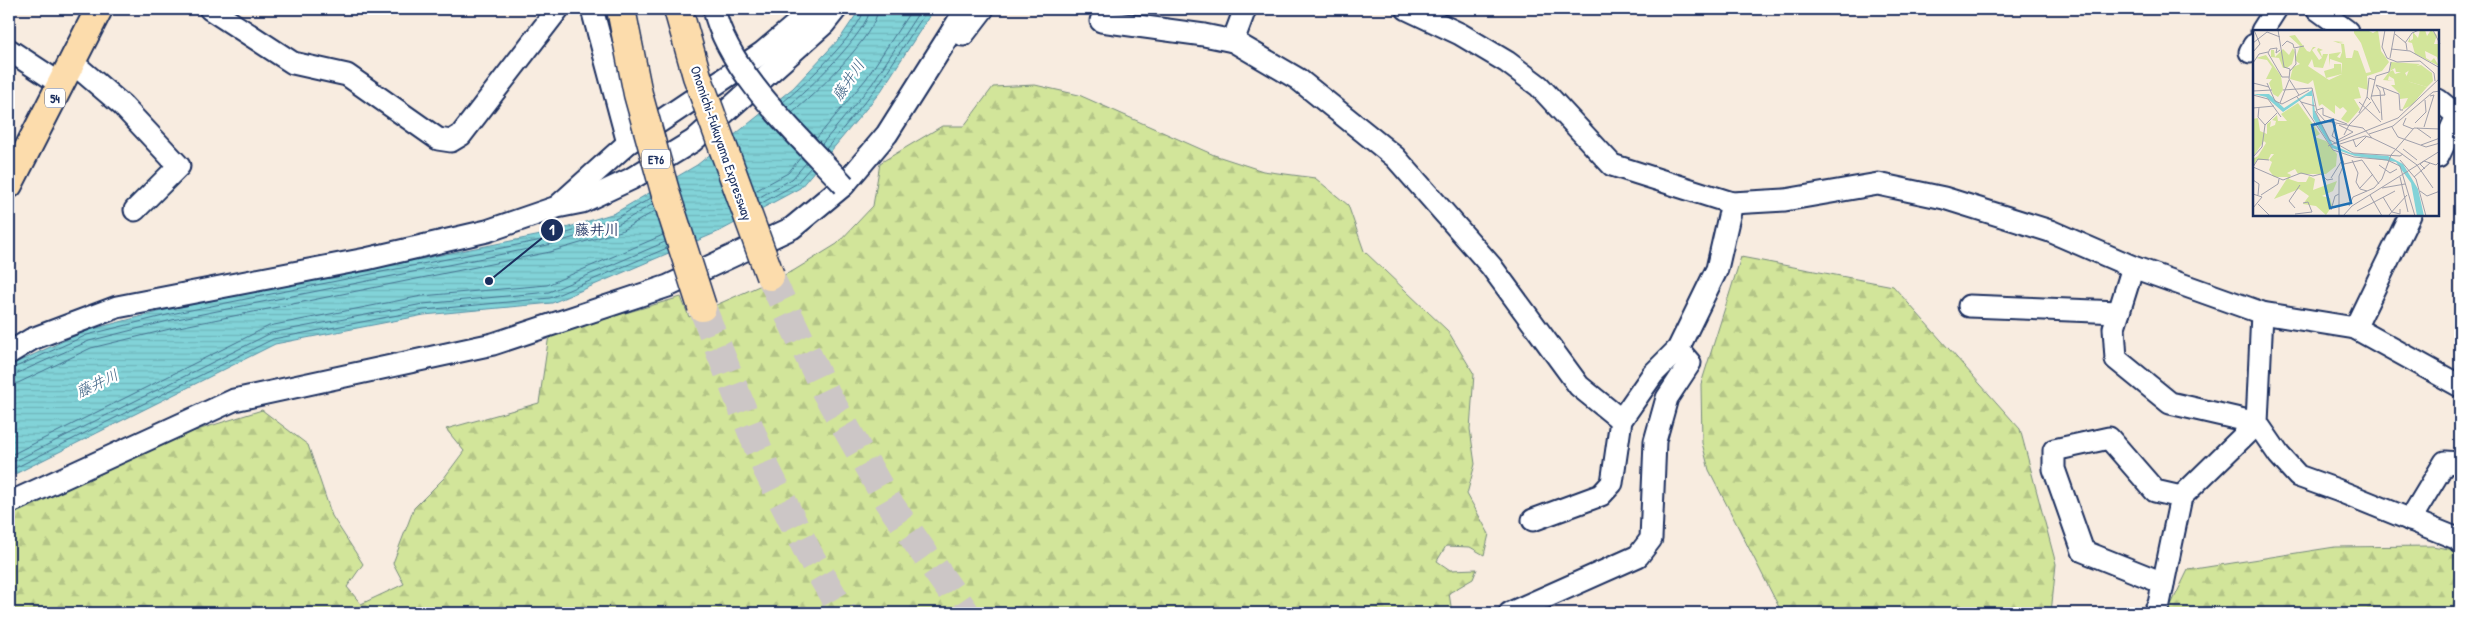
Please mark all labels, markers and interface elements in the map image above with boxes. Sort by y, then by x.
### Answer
inset map [2253,30,2439,216]
water label: 藤井川 [827,55,869,105]
street label: Onomichi-Fukuyama Expressway [686,63,757,223]
road number: 54 [45,89,65,108]
road number: E76 [642,150,670,168]
callout: 藤井川 [540,215,630,245]
text: 1 [549,219,555,240]
text: 藤井川 [574,219,620,240]
water label: 藤井川 [72,364,122,402]

